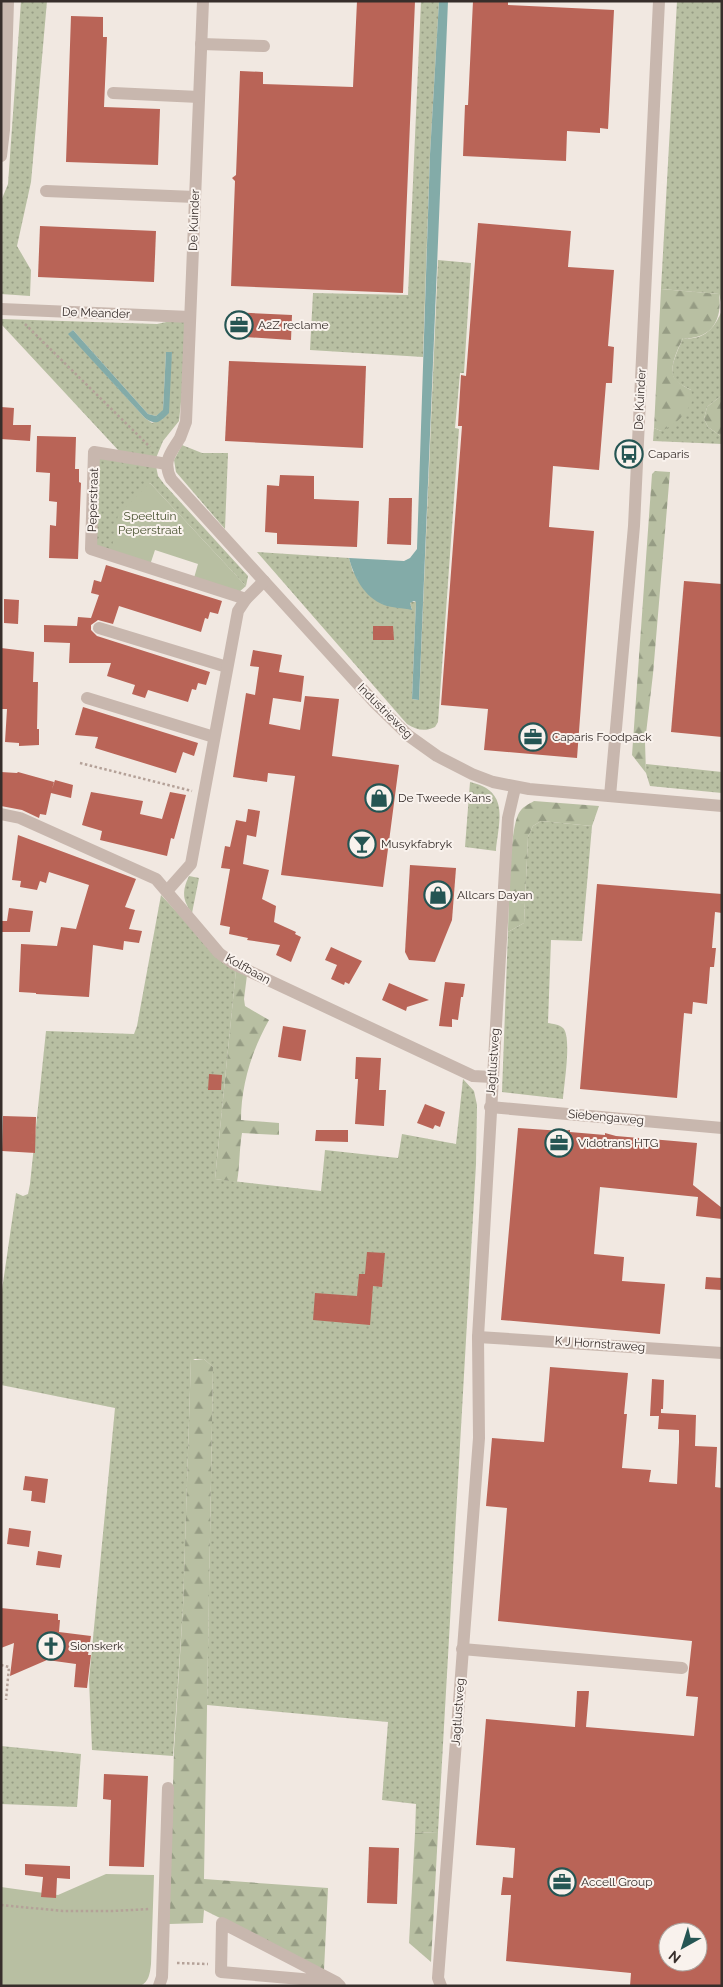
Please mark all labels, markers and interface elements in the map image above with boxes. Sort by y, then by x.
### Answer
street label: De Kuinder [186,188,202,251]
street label: De Meander [62,305,131,321]
office icon: A2Z reclame [224,310,254,340]
place label: A2Z reclame [258,318,329,332]
street label: De Kuinder [631,367,649,430]
bus stop icon: Caparis [614,439,644,469]
place label: Caparis [648,447,690,461]
street label: Peperstraat [85,468,101,532]
park label: Speeltuin Peperstraat [118,509,182,537]
street label: Industrieweg [355,681,415,741]
office icon: Caparis Foodpack [518,722,548,752]
place label: Caparis Foodpack [552,730,652,744]
shop icon: De Tweede Kans [364,783,394,813]
place label: De Tweede Kans [398,791,491,805]
bar icon: Musykfabryk [347,829,377,859]
place label: Musykfabryk [381,837,453,851]
shop icon: Allcars Dayan [423,880,453,910]
place label: Allcars Dayan [457,888,533,902]
street label: Kolfbaan [223,951,273,987]
street label: Jagtlustweg [484,1028,502,1096]
street label: Siebengaweg [567,1107,645,1127]
office icon: Vidotrans HTG [544,1128,574,1158]
place label: Vidotrans HTG [578,1136,658,1150]
street label: K J Hornstraweg [554,1334,646,1354]
church icon: Sionskerk [36,1631,66,1661]
place label: Sionskerk [70,1639,124,1653]
street label: Jagtlustweg [449,1678,467,1746]
office icon: Accell Group [547,1867,577,1897]
place label: Accell Group [581,1875,653,1889]
north arrow [658,1922,708,1972]
text: N [666,1948,684,1967]

